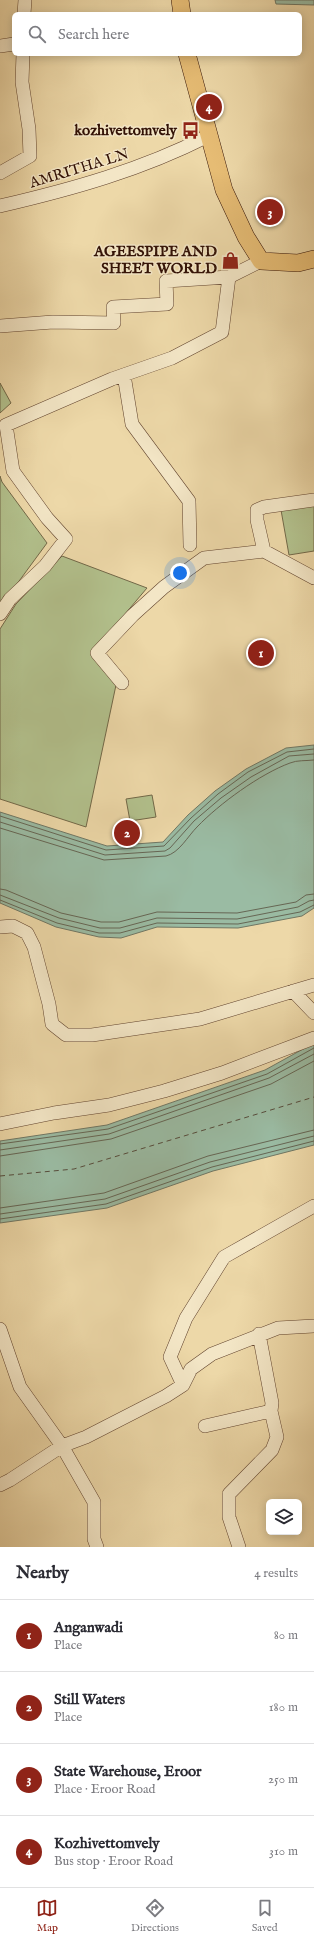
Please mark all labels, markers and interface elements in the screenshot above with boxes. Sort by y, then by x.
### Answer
search box [12,12,302,56]
icon: search [26,23,48,45]
text: Search here [58,25,129,44]
pin: 4 [196,92,222,122]
bus stop icon: kozhivettomvely [180,120,200,140]
place label: kozhivettomvely [73,121,178,140]
street label: AMRITHA LN [26,144,131,193]
pin: 3 [257,197,283,227]
place label: AGEESPIPE AND SHEET WORLD [93,242,217,278]
shop icon: AGEESPIPE AND SHEET WORLD [220,250,240,270]
your location [170,563,190,583]
pin: 1 [248,638,274,668]
pin: 2 [114,818,140,848]
map controls [266,1499,302,1535]
button: layers [266,1499,302,1535]
text: Nearby [16,1563,69,1584]
text: 4 results [254,1565,298,1582]
text: Anganwadi [54,1618,123,1637]
text: 1 [27,1627,31,1644]
text: 80 m [274,1627,298,1644]
text: Place [54,1637,82,1654]
text: Still Waters [54,1690,125,1709]
text: 2 [26,1699,32,1716]
text: 180 m [269,1699,298,1716]
text: Place [54,1709,82,1726]
text: State Warehouse, Eroor [54,1762,202,1781]
text: 3 [27,1771,31,1788]
text: 250 m [268,1771,298,1788]
text: Place · Eroor Road [54,1781,156,1798]
text: Kozhivettomvely [54,1834,160,1853]
text: 4 [26,1843,32,1860]
text: 310 m [269,1843,298,1860]
text: Bus stop · Eroor Road [54,1853,173,1870]
tab: Map [36,1897,58,1935]
tab: Directions [131,1897,179,1935]
tab: Saved [252,1897,278,1935]

